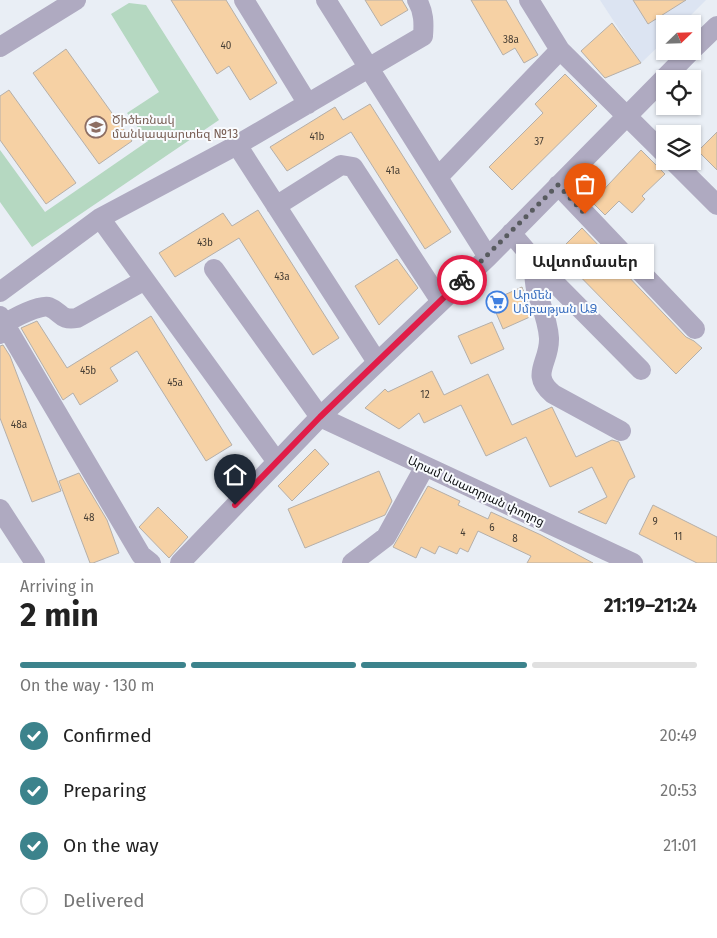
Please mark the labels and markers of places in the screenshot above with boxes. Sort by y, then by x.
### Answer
place label: Ծիծեռնակ մանկապարտեզ №13 [112,113,238,141]
school or university icon: Ծիծեռնակ մանկապարտեզ №13 [84,115,108,139]
pin [564,163,606,214]
callout: Ավտոմասեր [516,244,654,279]
place label: Արմեն Սմբաթյան ԱՁ [513,288,598,316]
supermarket icon: Արմեն Սմբաթյան ԱՁ [485,290,509,314]
pin [214,454,256,505]

